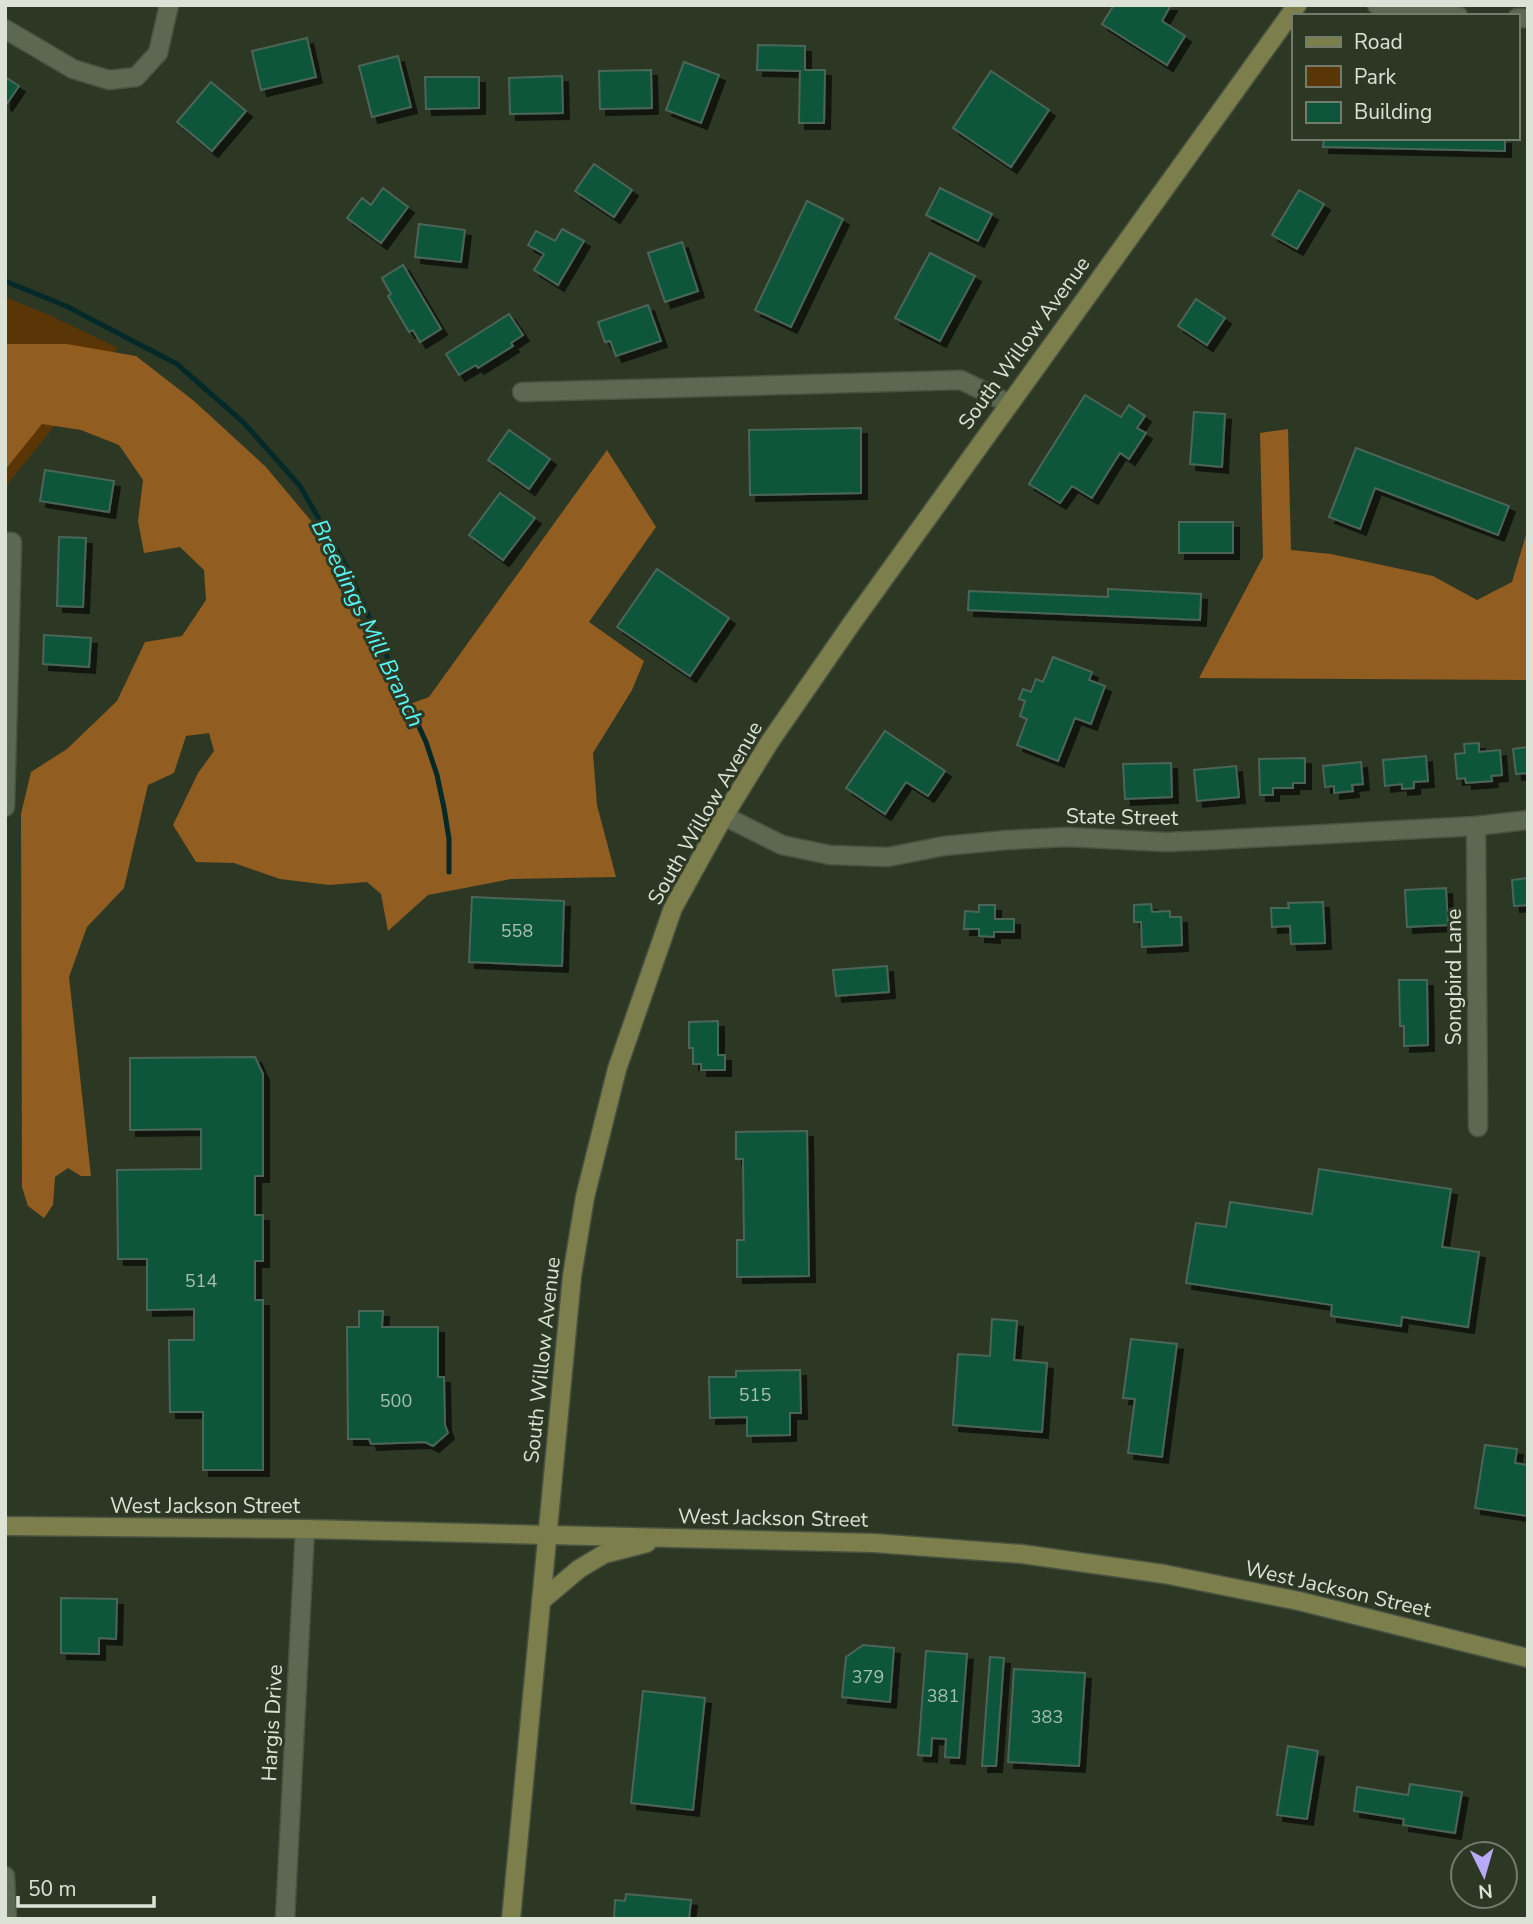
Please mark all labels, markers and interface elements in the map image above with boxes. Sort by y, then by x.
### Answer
legend [1292,14,1519,140]
text: Road [1354,28,1403,56]
text: Park [1354,63,1396,91]
text: Building [1354,98,1432,126]
street label: South Willow Avenue [952,251,1096,435]
water label: Breedings Mill Branch [304,514,431,732]
street label: South Willow Avenue [641,716,769,910]
street label: State Street [1066,802,1179,832]
street label: Songbird Lane [1440,909,1468,1045]
house number: 558 [501,919,533,943]
street label: South Willow Avenue [517,1255,567,1465]
house number: 514 [185,1269,217,1293]
house number: 515 [739,1383,771,1407]
house number: 500 [380,1389,412,1413]
street label: West Jackson Street [110,1492,301,1520]
street label: West Jackson Street [678,1502,869,1534]
street label: West Jackson Street [1242,1554,1434,1624]
street label: Hargis Drive [255,1664,289,1782]
house number: 379 [852,1665,884,1689]
house number: 381 [927,1684,959,1708]
house number: 383 [1031,1705,1063,1729]
north arrow [1449,1840,1519,1910]
scale bar [18,1864,154,1908]
text: 50 m [28,1875,77,1903]
text: N [1477,1877,1494,1905]

